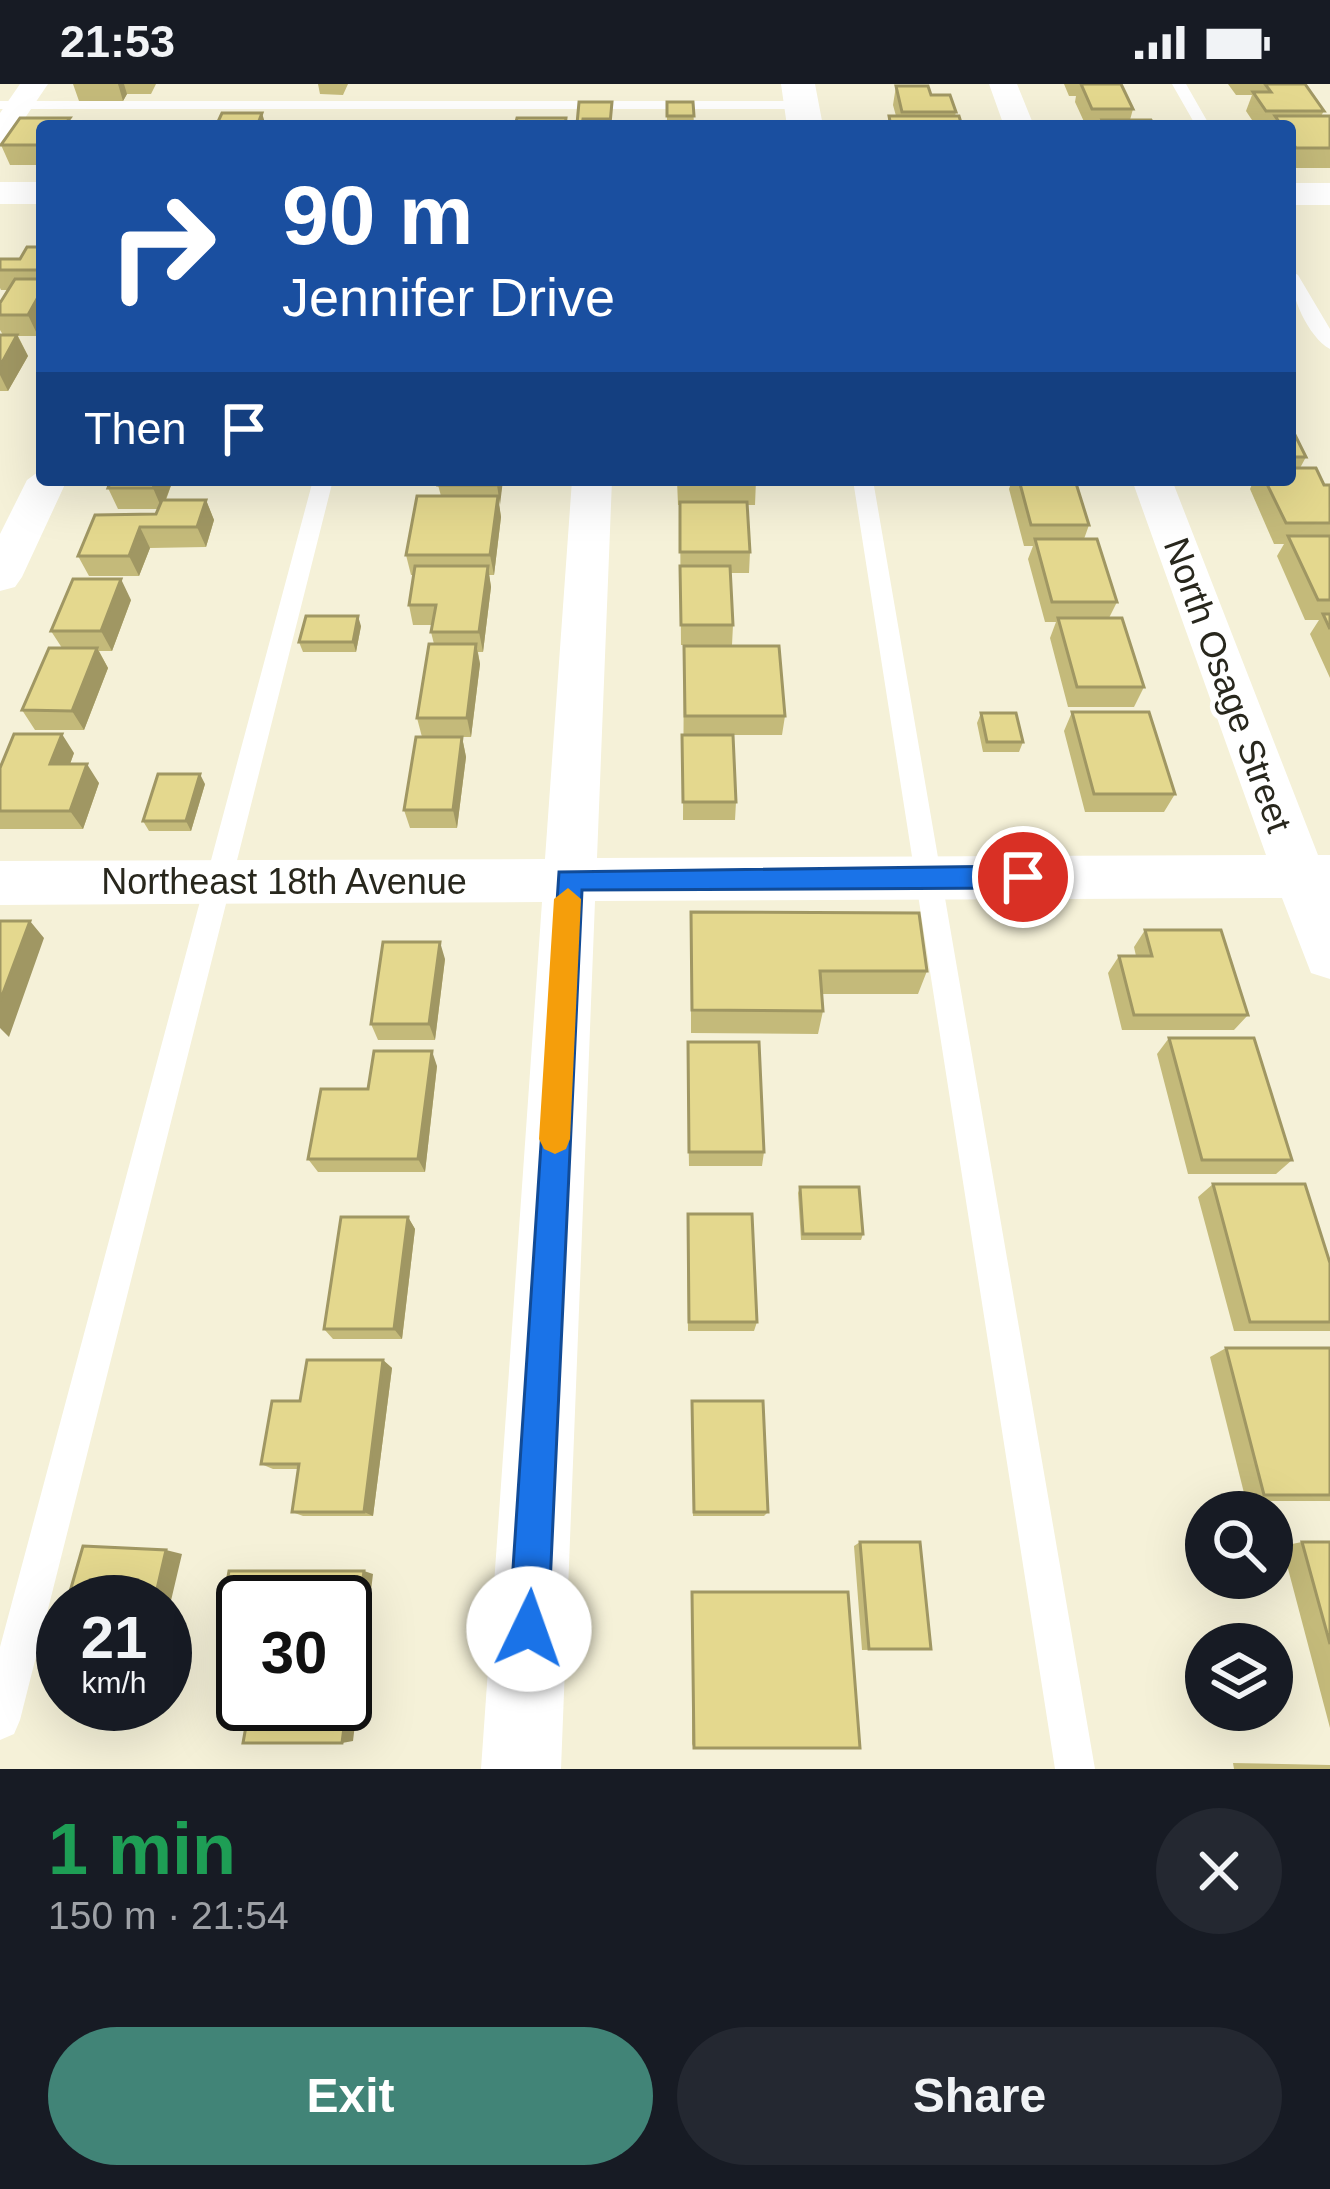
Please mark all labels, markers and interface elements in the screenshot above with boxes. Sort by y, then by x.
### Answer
text: 21:53 [60,16,175,67]
icon: right [84,168,240,324]
text: 90 m [282,168,473,262]
text: Jennifer Drive [282,267,615,327]
icon: arrive [211,396,277,462]
text: Then [84,403,187,454]
street label: North Osage Street [1156,532,1300,838]
pin [972,826,1074,928]
icon: arrive [990,844,1056,910]
street label: Northeast 18th Avenue [101,861,467,902]
map controls [1185,1491,1293,1731]
button: search [1185,1491,1293,1599]
position arrow [466,1566,592,1692]
speed limit sign: 30 [216,1575,372,1731]
text: 21 [81,1604,147,1671]
button: layers [1185,1623,1293,1731]
text: km/h [81,1666,147,1699]
button: close [1156,1808,1282,1934]
text: 1 min [48,1809,236,1889]
text: 150 m · 21:54 [48,1894,289,1937]
button: Exit [48,2027,653,2165]
button: Share [677,2027,1282,2165]

